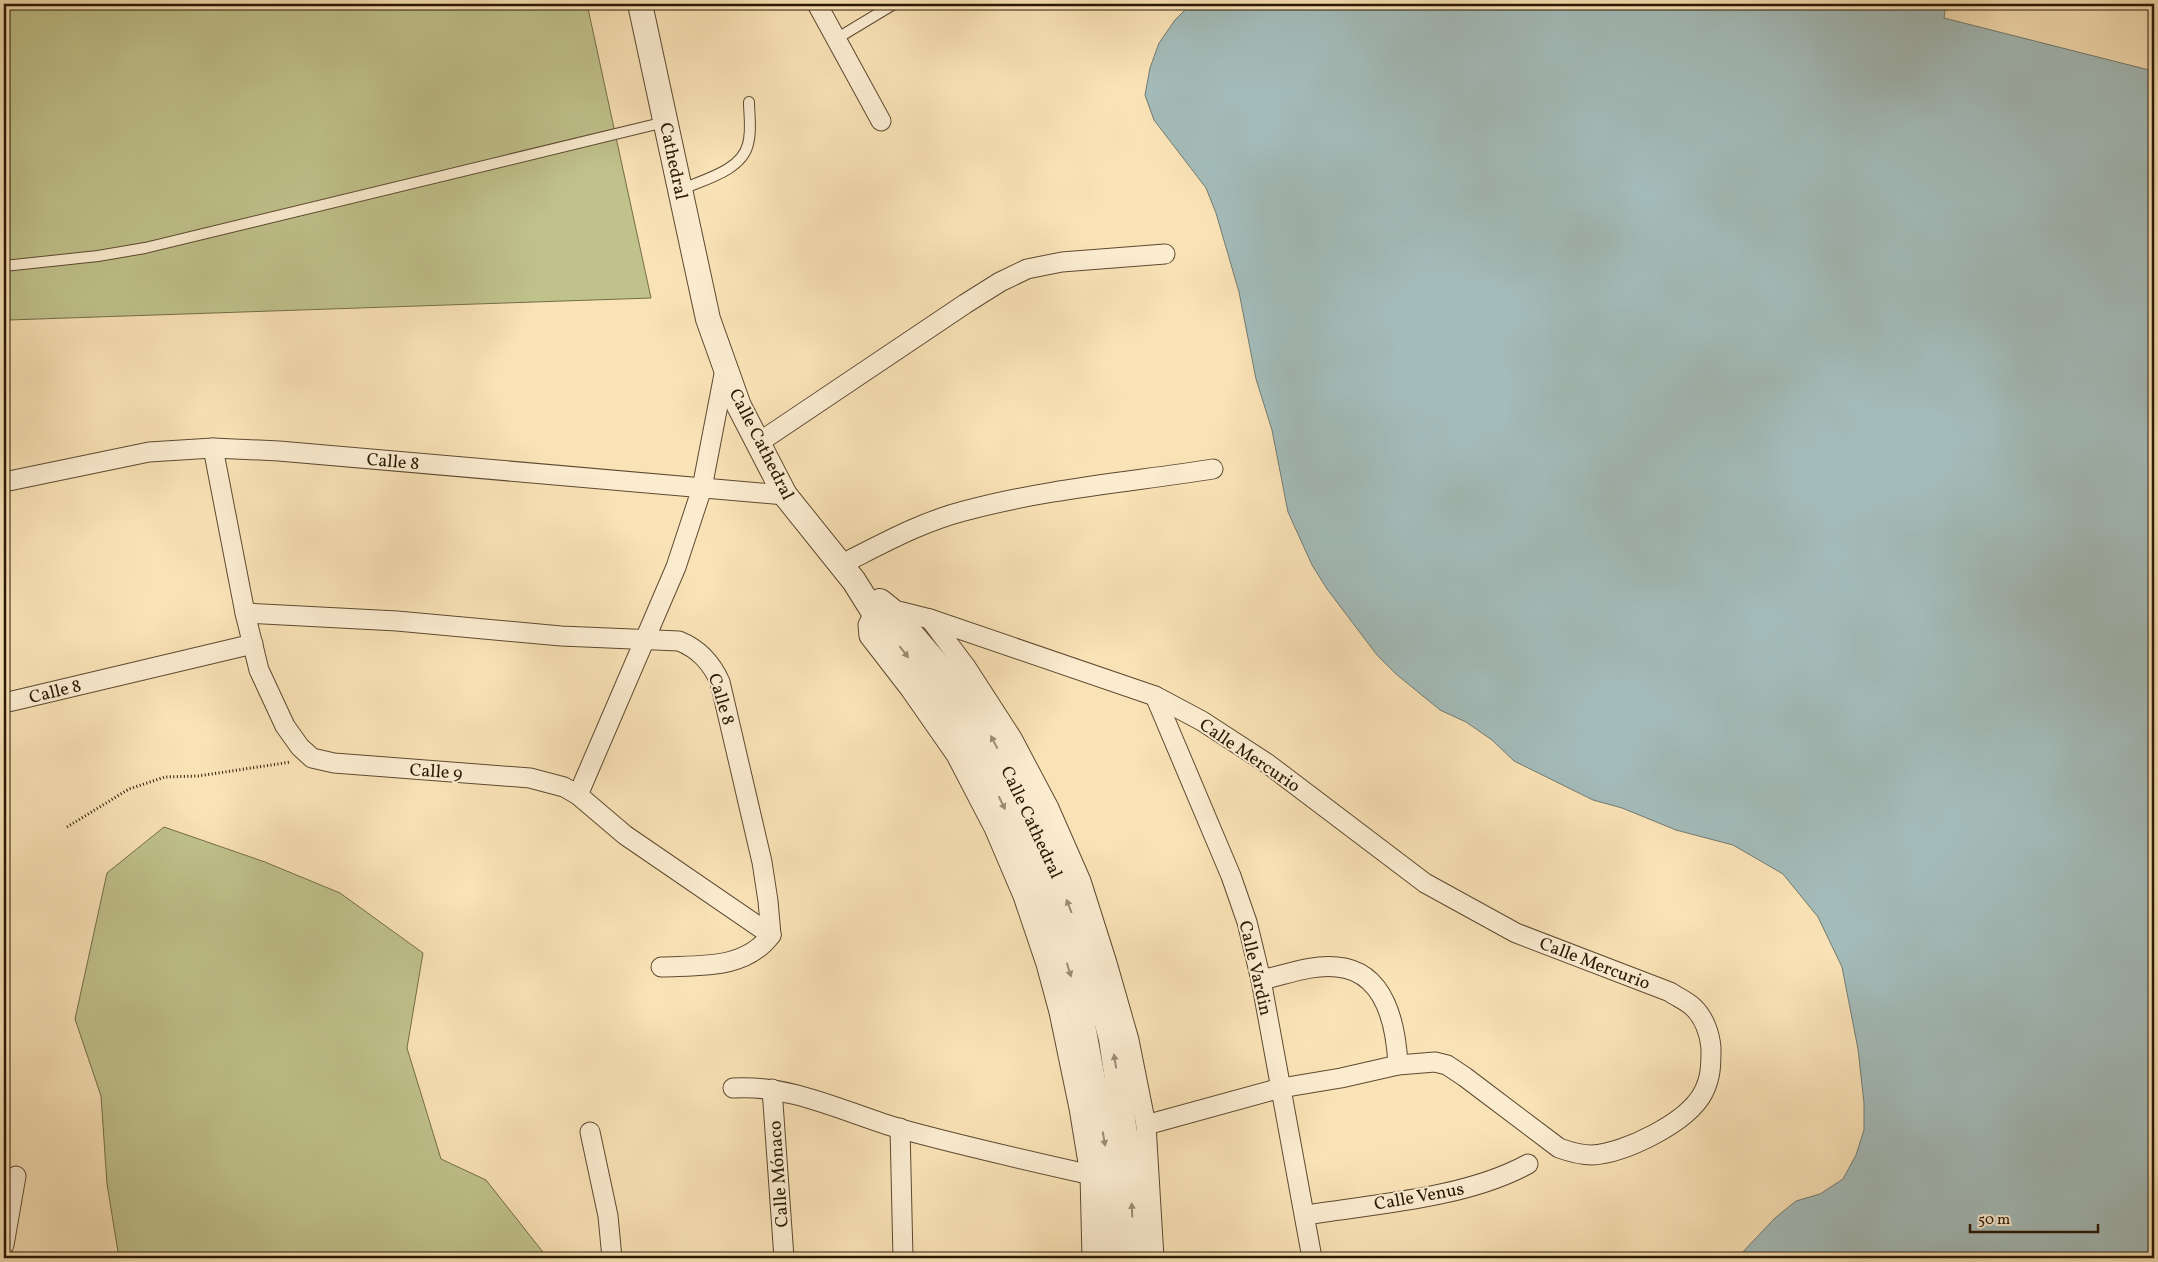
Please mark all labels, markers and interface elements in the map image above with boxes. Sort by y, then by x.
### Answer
street label: Cathedral [652,121,693,202]
street label: Calle Cathedral [722,385,799,505]
street label: Calle 8 [365,448,420,477]
one-way arrow [899,645,909,659]
street label: Calle 8 [701,671,740,728]
street label: Calle 8 [27,674,84,711]
street label: Calle Mercurio [1194,713,1305,799]
one-way arrow [990,735,998,749]
street label: Calle 9 [409,758,463,787]
street label: Calle Cathedral [994,762,1068,883]
one-way arrow [998,796,1006,810]
one-way arrow [1065,898,1072,913]
street label: Calle Vardin [1231,918,1278,1018]
street label: Calle Mercurio [1535,932,1653,997]
one-way arrow [1065,962,1073,977]
one-way arrow [1110,1053,1118,1069]
street label: Calle Mónaco [763,1120,796,1228]
one-way arrow [1100,1132,1108,1148]
street label: Calle Venus [1372,1177,1466,1218]
one-way arrow [1127,1201,1135,1217]
scale bar [1970,1202,2098,1234]
text: 50 m [1978,1210,2010,1231]

